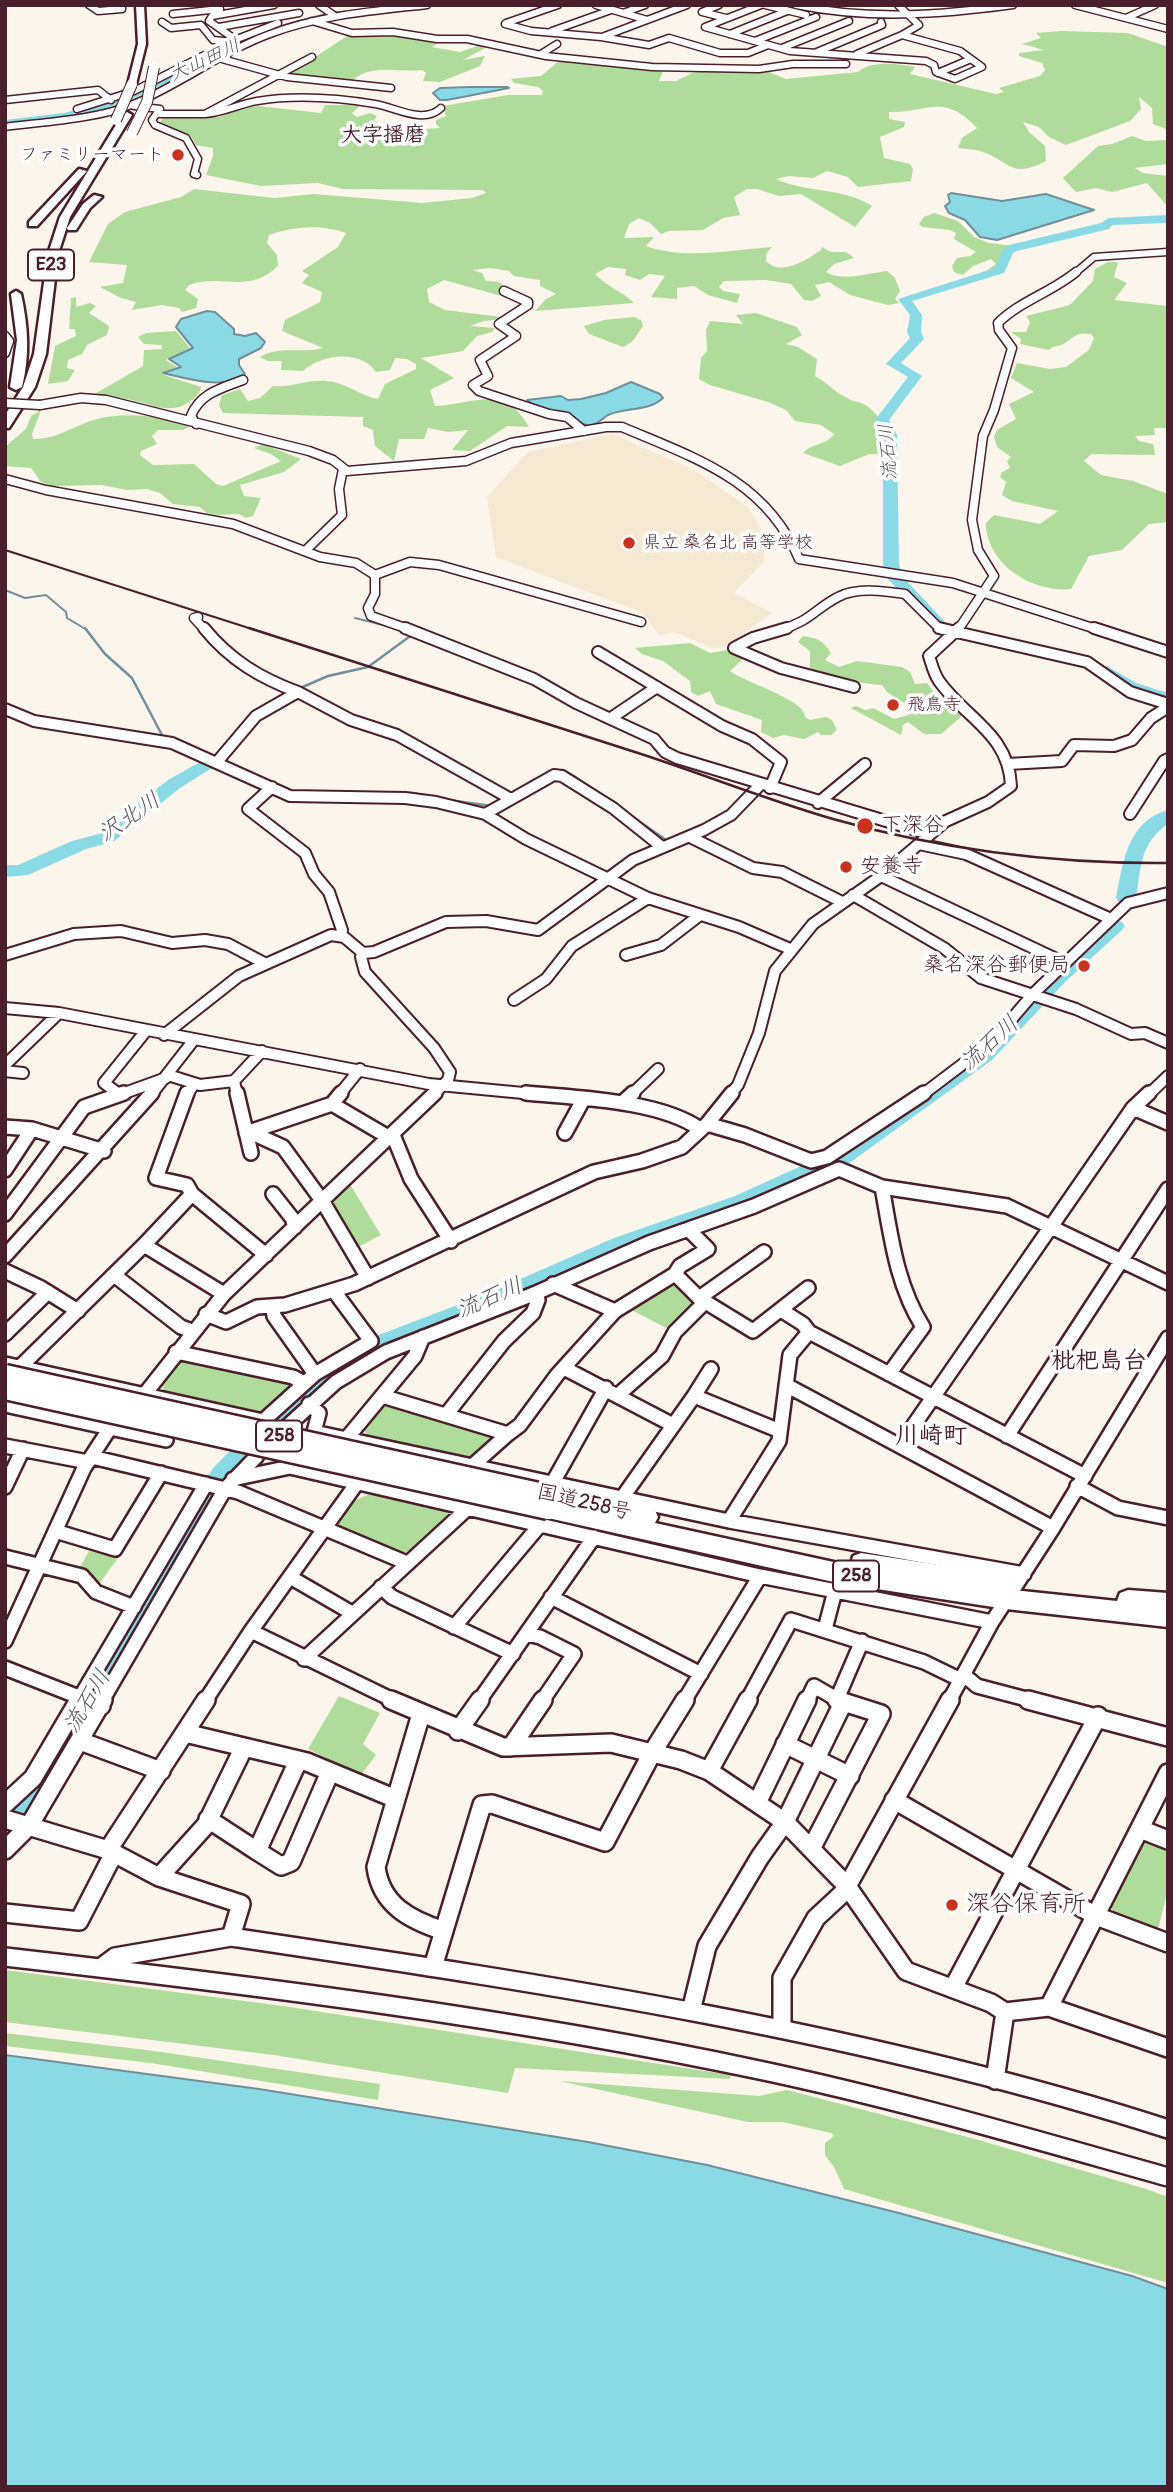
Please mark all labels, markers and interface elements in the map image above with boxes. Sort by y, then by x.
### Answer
water label: 大山田川 [166,35,244,87]
district label: 大字播磨 [341,123,425,149]
place label: ファミリーマート [20,144,164,166]
marker: ファミリーマート [170,147,186,163]
road number: E23 [28,249,74,280]
water label: 流石川 [875,423,903,481]
place label: 県立 桑名北 高等学校 [643,532,813,554]
marker: 県立 桑名北 高等学校 [621,535,637,551]
place label: 飛鳥寺 [907,694,961,716]
marker: 飛鳥寺 [885,697,901,713]
water label: 沢北川 [94,787,166,849]
place label: 下深谷 [881,813,944,839]
marker: 下深谷 [855,816,875,836]
place label: 安養寺 [860,854,923,880]
marker: 安養寺 [838,859,854,875]
place label: 桑名深谷郵便局 [923,953,1070,979]
marker: 桑名深谷郵便局 [1076,958,1092,974]
water label: 流石川 [955,1011,1025,1077]
water label: 流石川 [453,1273,527,1325]
district label: 枇杷島台 [1051,1348,1147,1376]
road number: 258 [256,1420,302,1452]
district label: 川崎町 [895,1423,967,1451]
street label: 国道258号 [534,1480,634,1526]
road number: 258 [833,1560,879,1592]
water label: 流石川 [58,1665,118,1739]
place label: 深谷保育所 [966,1891,1086,1919]
marker: 深谷保育所 [944,1897,960,1913]

